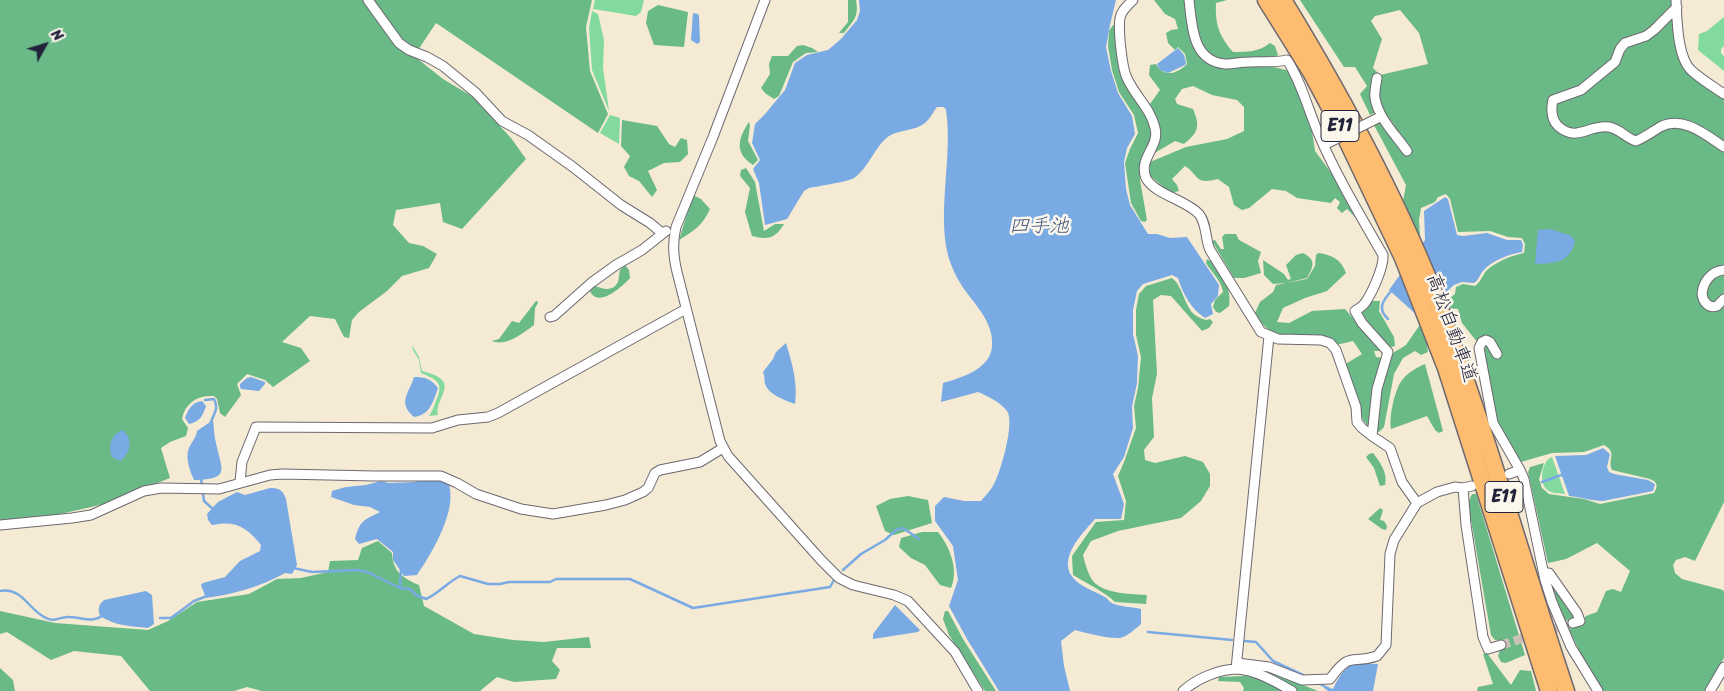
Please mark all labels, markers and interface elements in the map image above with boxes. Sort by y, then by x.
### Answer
north arrow [20,20,70,70]
text: N [44,24,70,47]
road number: E11 [1321,110,1359,142]
water label: 四手池 [1009,215,1069,239]
street label: 高松自動車道 [1421,271,1481,385]
road number: E11 [1485,482,1523,512]

